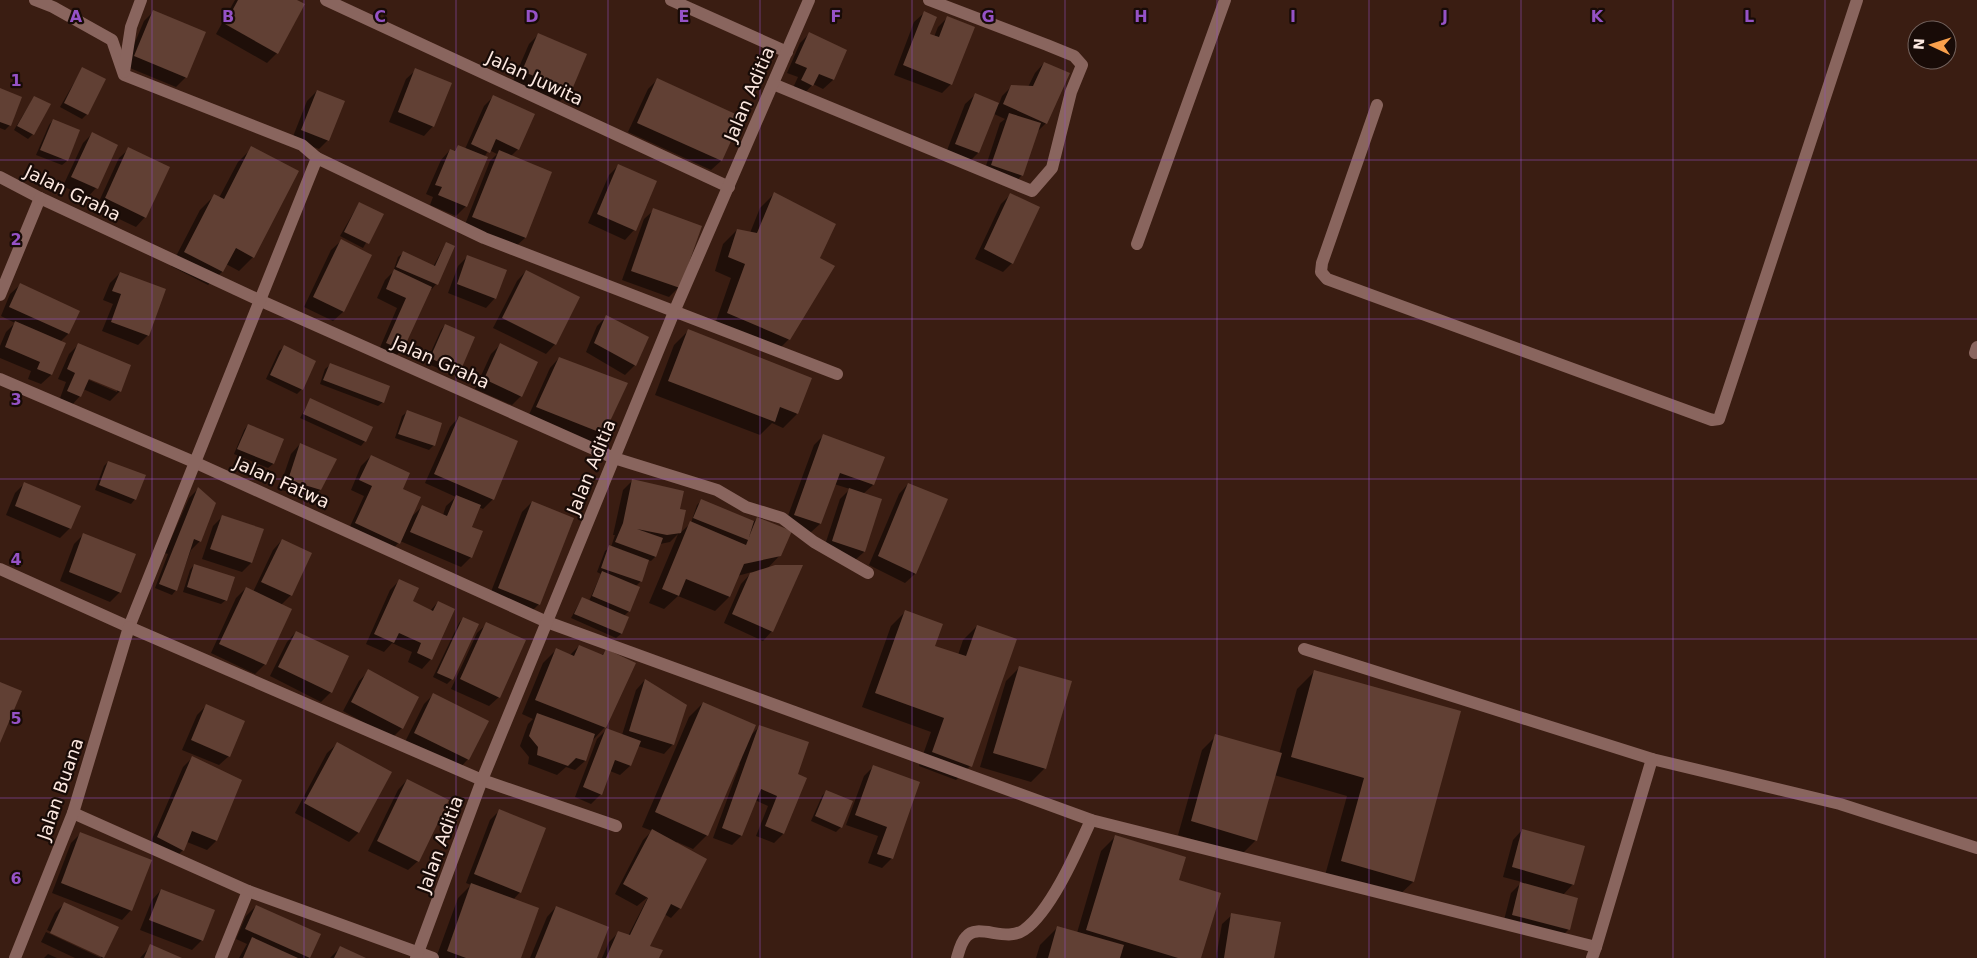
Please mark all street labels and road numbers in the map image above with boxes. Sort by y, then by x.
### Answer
street label: Jalan Aditia [719,43,778,146]
street label: Jalan Juwita [483,46,587,109]
street label: Jalan Graha [21,160,124,225]
street label: Jalan Graha [388,331,493,393]
street label: Jalan Aditia [562,416,620,519]
street label: Jalan Fatwa [230,451,333,512]
street label: Jalan Buana [32,735,87,844]
street label: Jalan Aditia [413,793,467,896]

